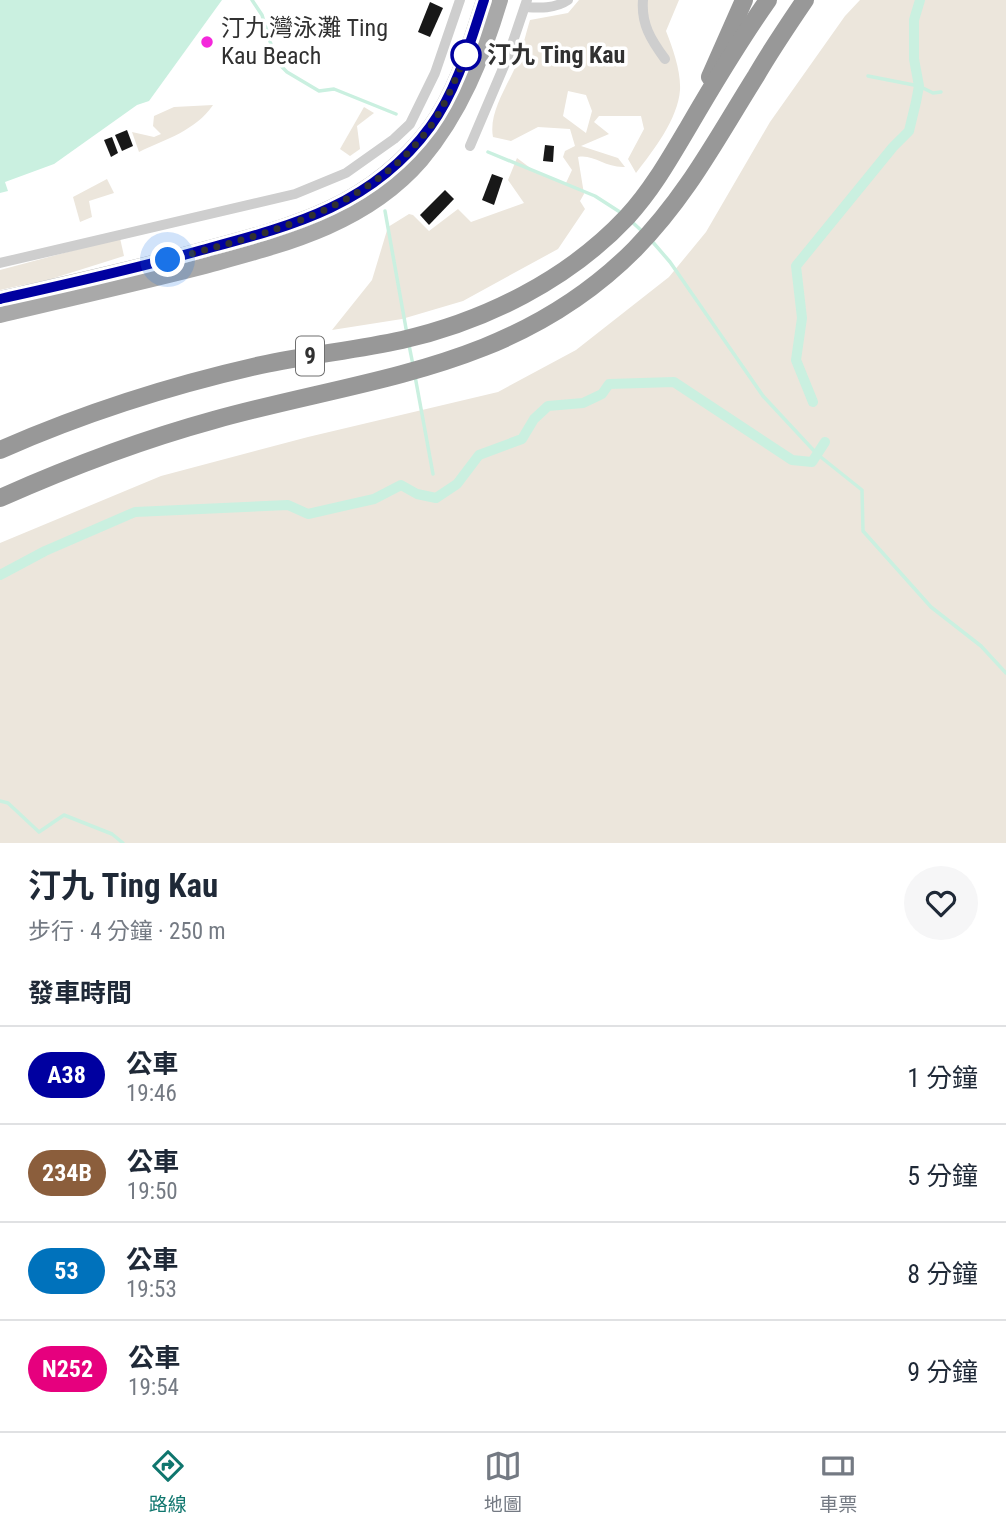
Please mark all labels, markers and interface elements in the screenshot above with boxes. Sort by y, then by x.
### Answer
place label: 汀九灣泳灘 Ting Kau Beach [221,14,388,70]
marker: 汀九灣泳灘 Ting Kau Beach [199,34,215,50]
marker: 汀九 Ting Kau [451,40,481,70]
place label: 汀九 Ting Kau [487,41,625,69]
your location [150,242,185,277]
road number: 9 [296,336,324,376]
text: 汀九 Ting Kau [28,866,218,905]
button: heart [904,866,978,940]
text: 步行 · 4 分鐘 · 250 m [28,918,226,945]
text: 發車時間 [28,978,132,1008]
text: 公車 [126,1049,178,1079]
text: A38 [47,1061,86,1089]
text: 1 分鐘 [907,1063,978,1093]
text: 19:46 [126,1080,177,1107]
text: 公車 [127,1147,179,1177]
text: 234B [42,1159,92,1187]
text: 5 分鐘 [907,1161,978,1191]
text: 19:50 [127,1178,178,1205]
text: 公車 [126,1245,178,1275]
text: 53 [54,1257,79,1285]
text: 8 分鐘 [907,1259,978,1289]
text: 19:53 [126,1276,177,1303]
text: 公車 [128,1343,180,1373]
text: N252 [42,1355,93,1383]
text: 9 分鐘 [907,1357,978,1387]
text: 19:54 [128,1374,179,1401]
tab: 路線 [149,1447,187,1516]
tab: 地圖 [484,1447,522,1516]
tab: 車票 [819,1447,857,1516]

